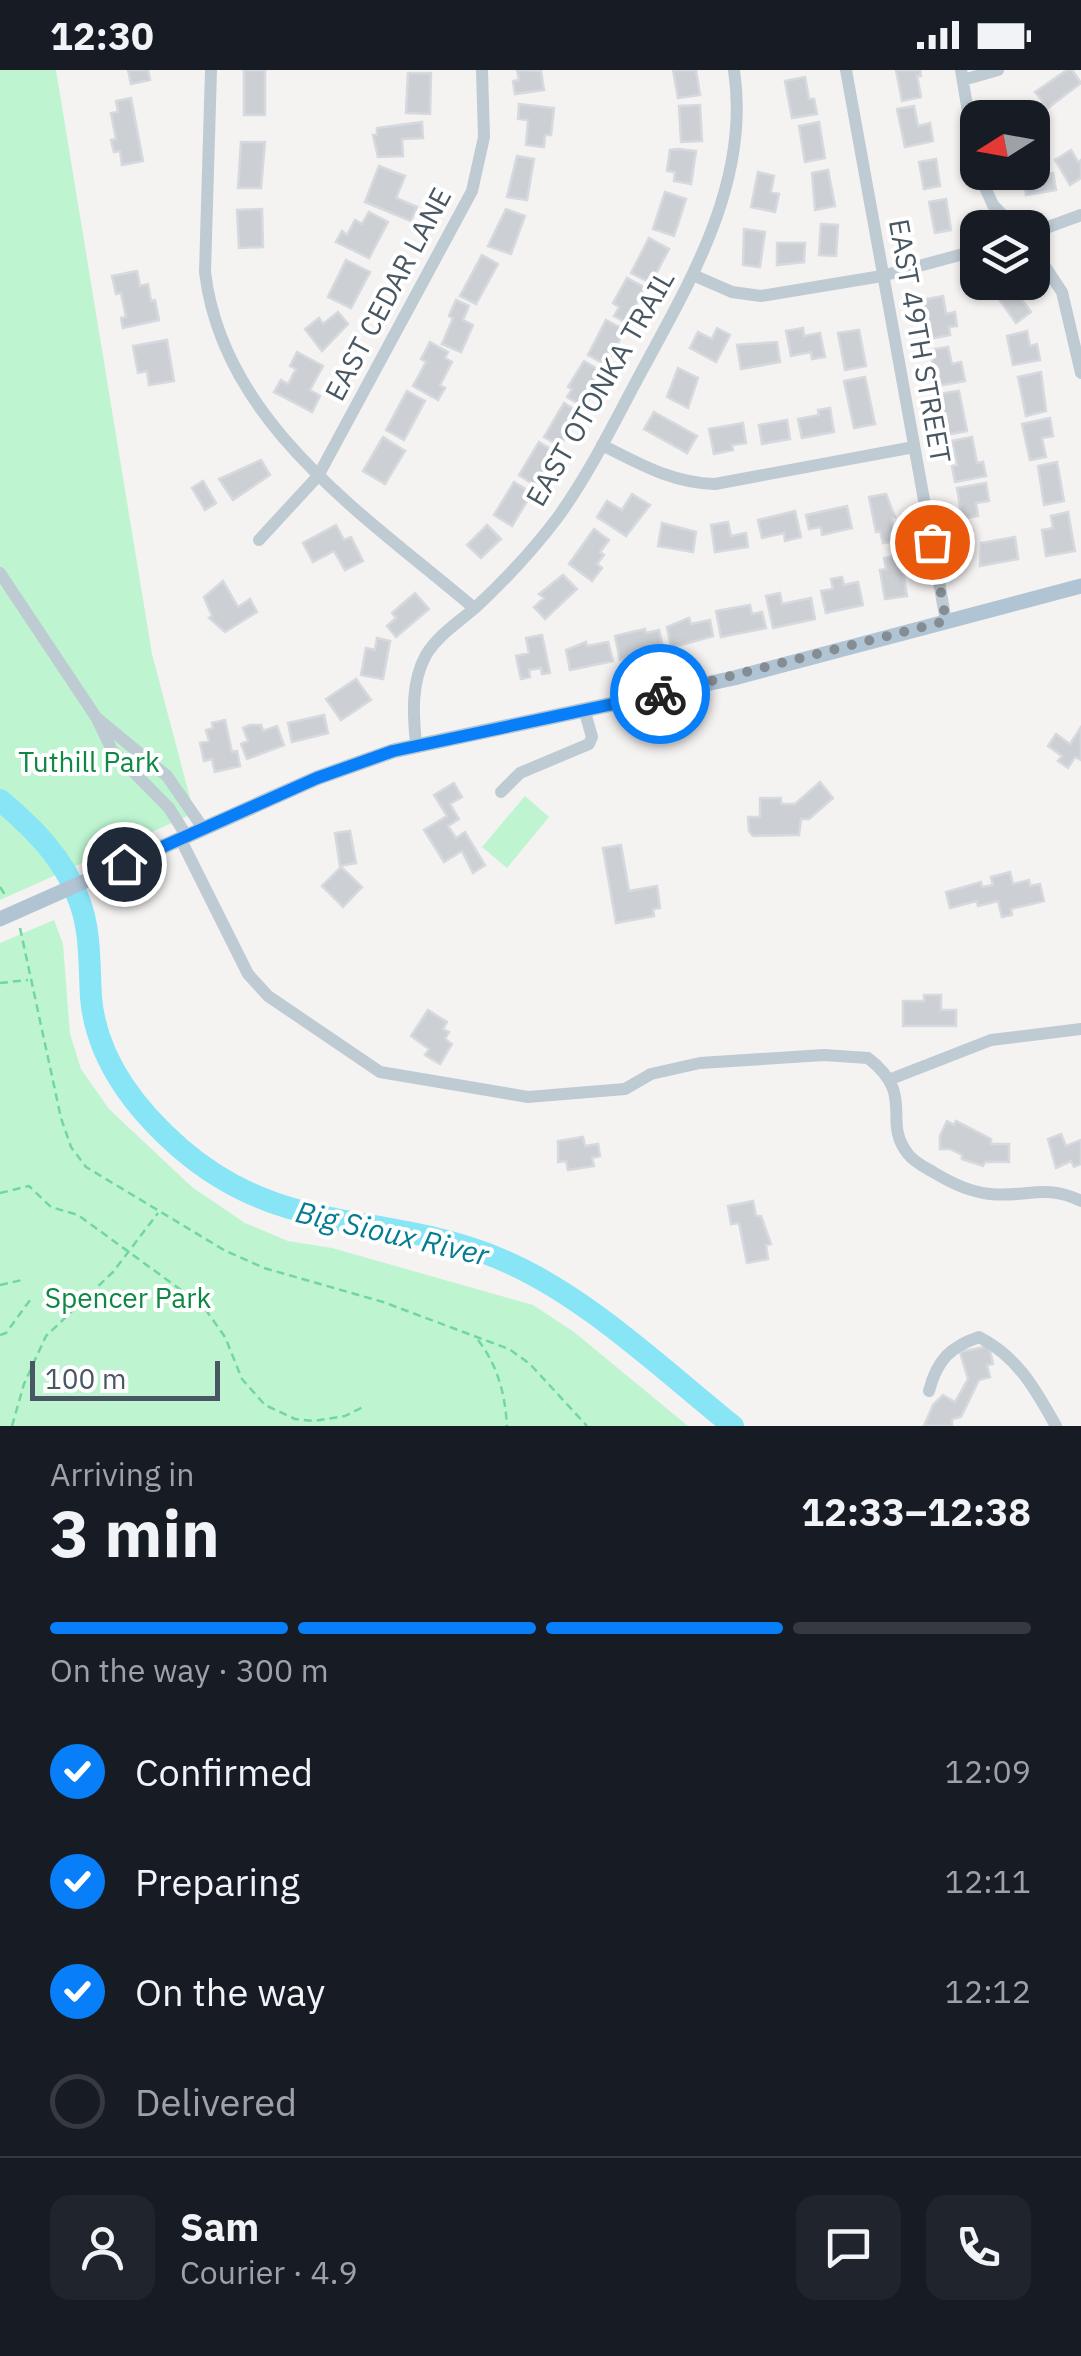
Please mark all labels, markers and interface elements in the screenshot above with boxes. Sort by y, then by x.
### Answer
text: 12:30 [50,11,154,60]
north arrow [960,100,1050,190]
map controls [960,100,1050,300]
street label: EAST CEDAR LANE [316,181,459,407]
button: layers [960,210,1050,300]
street label: EAST 49TH STREET [881,216,960,466]
street label: EAST OTONKA TRAIL [517,263,682,512]
pin [890,500,975,585]
icon: bag [905,515,960,570]
courier [610,644,710,744]
icon: bike [633,667,688,722]
park label: Tuthill Park [18,743,160,780]
pin [82,822,167,907]
icon: home [97,837,152,892]
water label: Big Sioux River [292,1191,494,1274]
park label: Spencer Park [45,1279,212,1316]
scale bar [30,1356,220,1400]
text: 100 m [45,1360,126,1397]
text: Arriving in [50,1453,195,1495]
text: 12:33–12:38 [801,1487,1031,1536]
text: 3 min [50,1490,220,1575]
text: On the way · 300 m [50,1649,329,1691]
icon: check [50,1744,105,1799]
text: Confirmed [135,1747,313,1796]
text: 12:09 [945,1750,1031,1792]
icon: check [50,1854,105,1909]
text: Preparing [135,1857,300,1906]
text: 12:11 [945,1860,1031,1902]
icon: check [50,1964,105,2019]
text: On the way [135,1967,325,2016]
text: 12:12 [945,1970,1031,2012]
text: Delivered [135,2077,297,2126]
button: person [50,2195,155,2300]
button: chat [796,2195,901,2300]
button: phone [926,2195,1031,2300]
text: Sam [180,2202,259,2251]
text: Courier · 4.9 [180,2251,358,2293]

